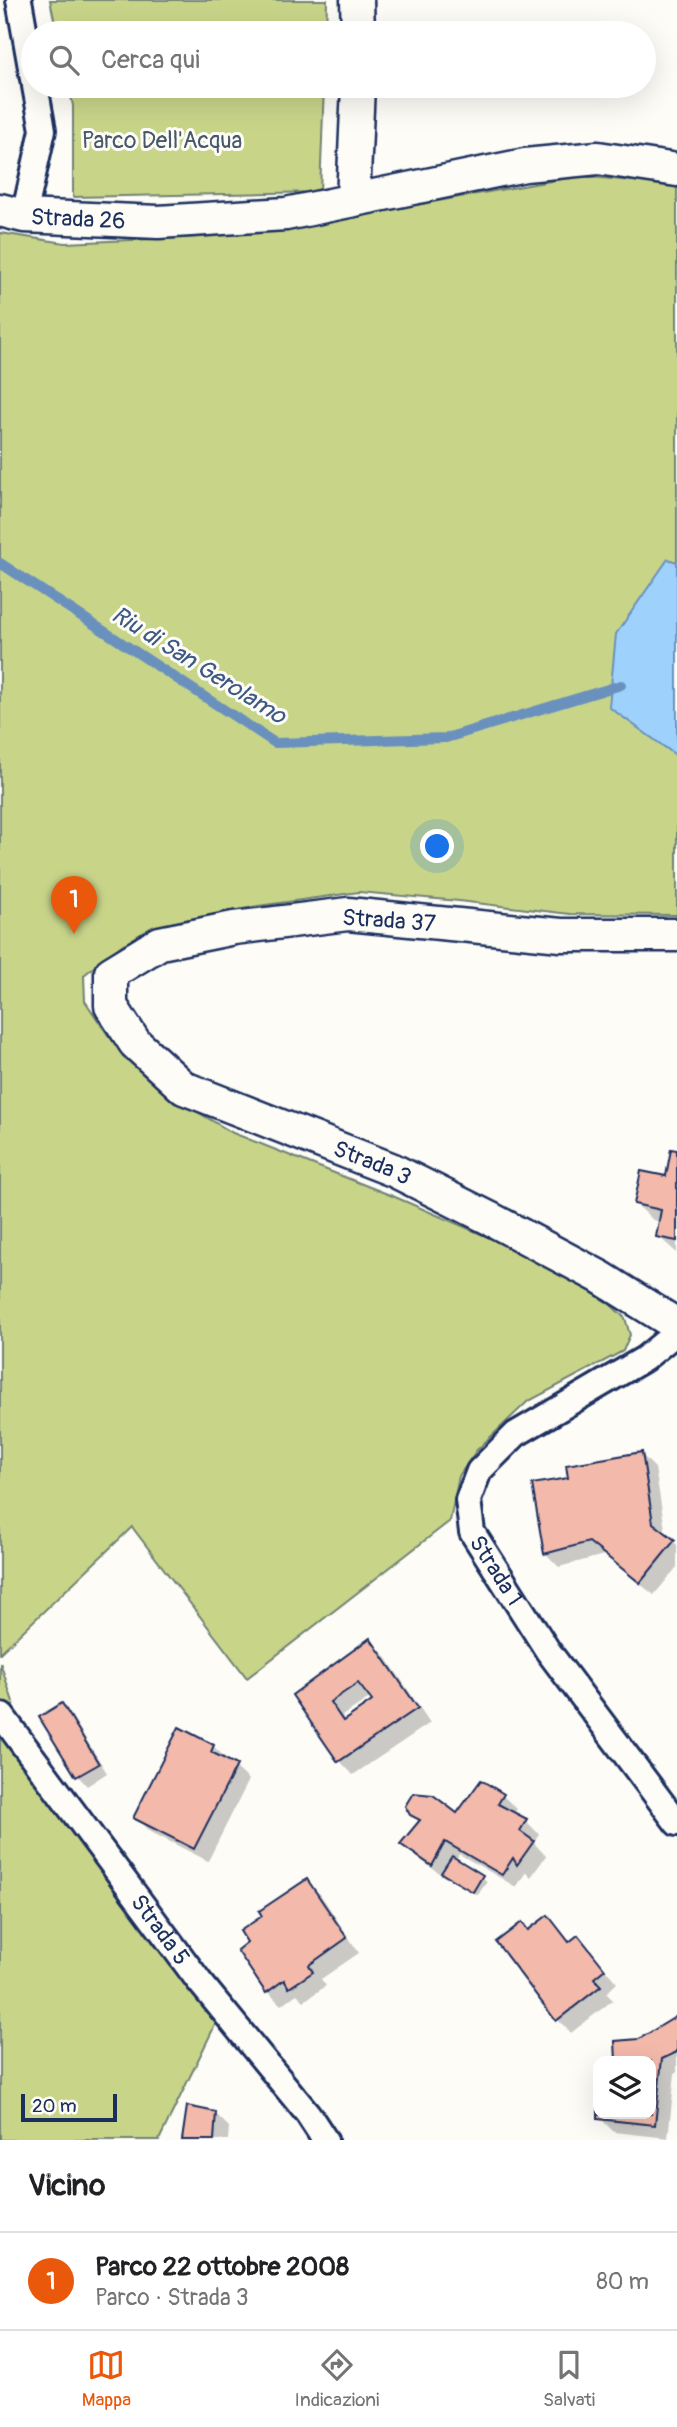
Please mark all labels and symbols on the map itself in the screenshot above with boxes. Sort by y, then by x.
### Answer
park label: Parco Dell'Acqua [82,126,242,155]
street label: Strada 26 [30,202,126,236]
water label: Riu di San Gerolamo [106,600,293,732]
your location [420,829,454,863]
pin: 1 [51,876,97,934]
street label: Strada 37 [341,903,437,938]
street label: Strada 3 [329,1134,416,1192]
street label: Strada 1 [463,1530,529,1611]
street label: Strada 5 [124,1889,196,1971]
scale bar [21,2091,117,2123]

